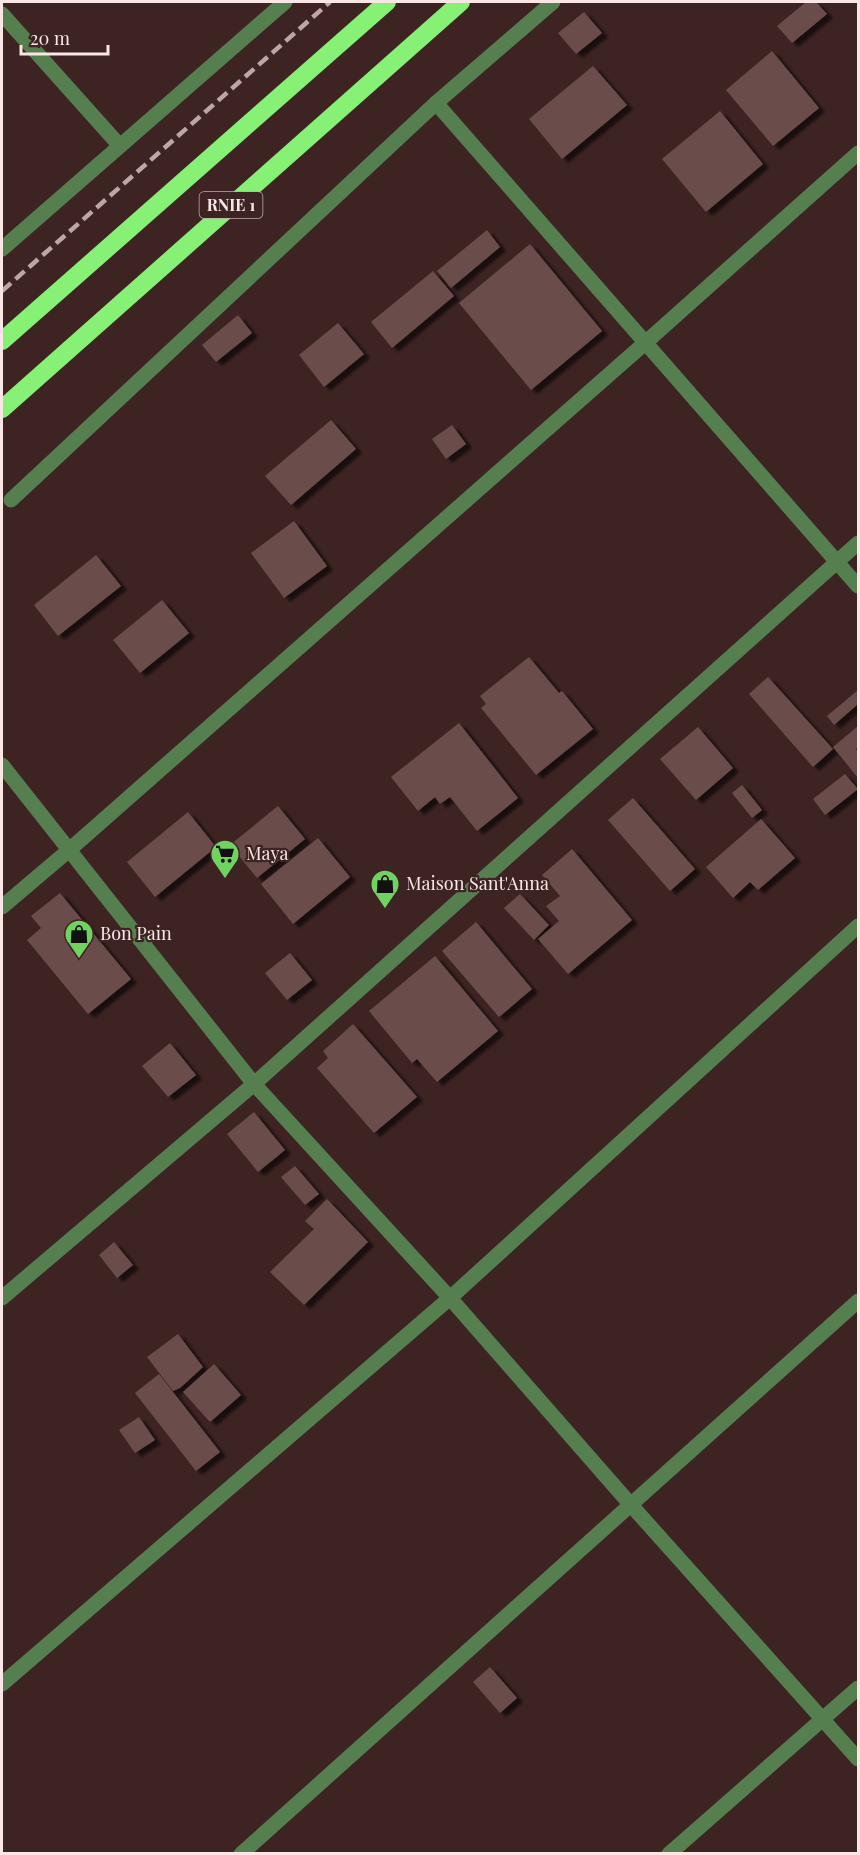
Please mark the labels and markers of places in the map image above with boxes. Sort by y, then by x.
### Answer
supermarket icon: Maya [209,838,241,880]
place label: Maya [246,841,288,865]
shop icon: Maison Sant'Anna [369,868,401,910]
place label: Maison Sant'Anna [406,871,549,895]
shop icon: Bon Pain [63,918,95,960]
place label: Bon Pain [100,921,172,945]

